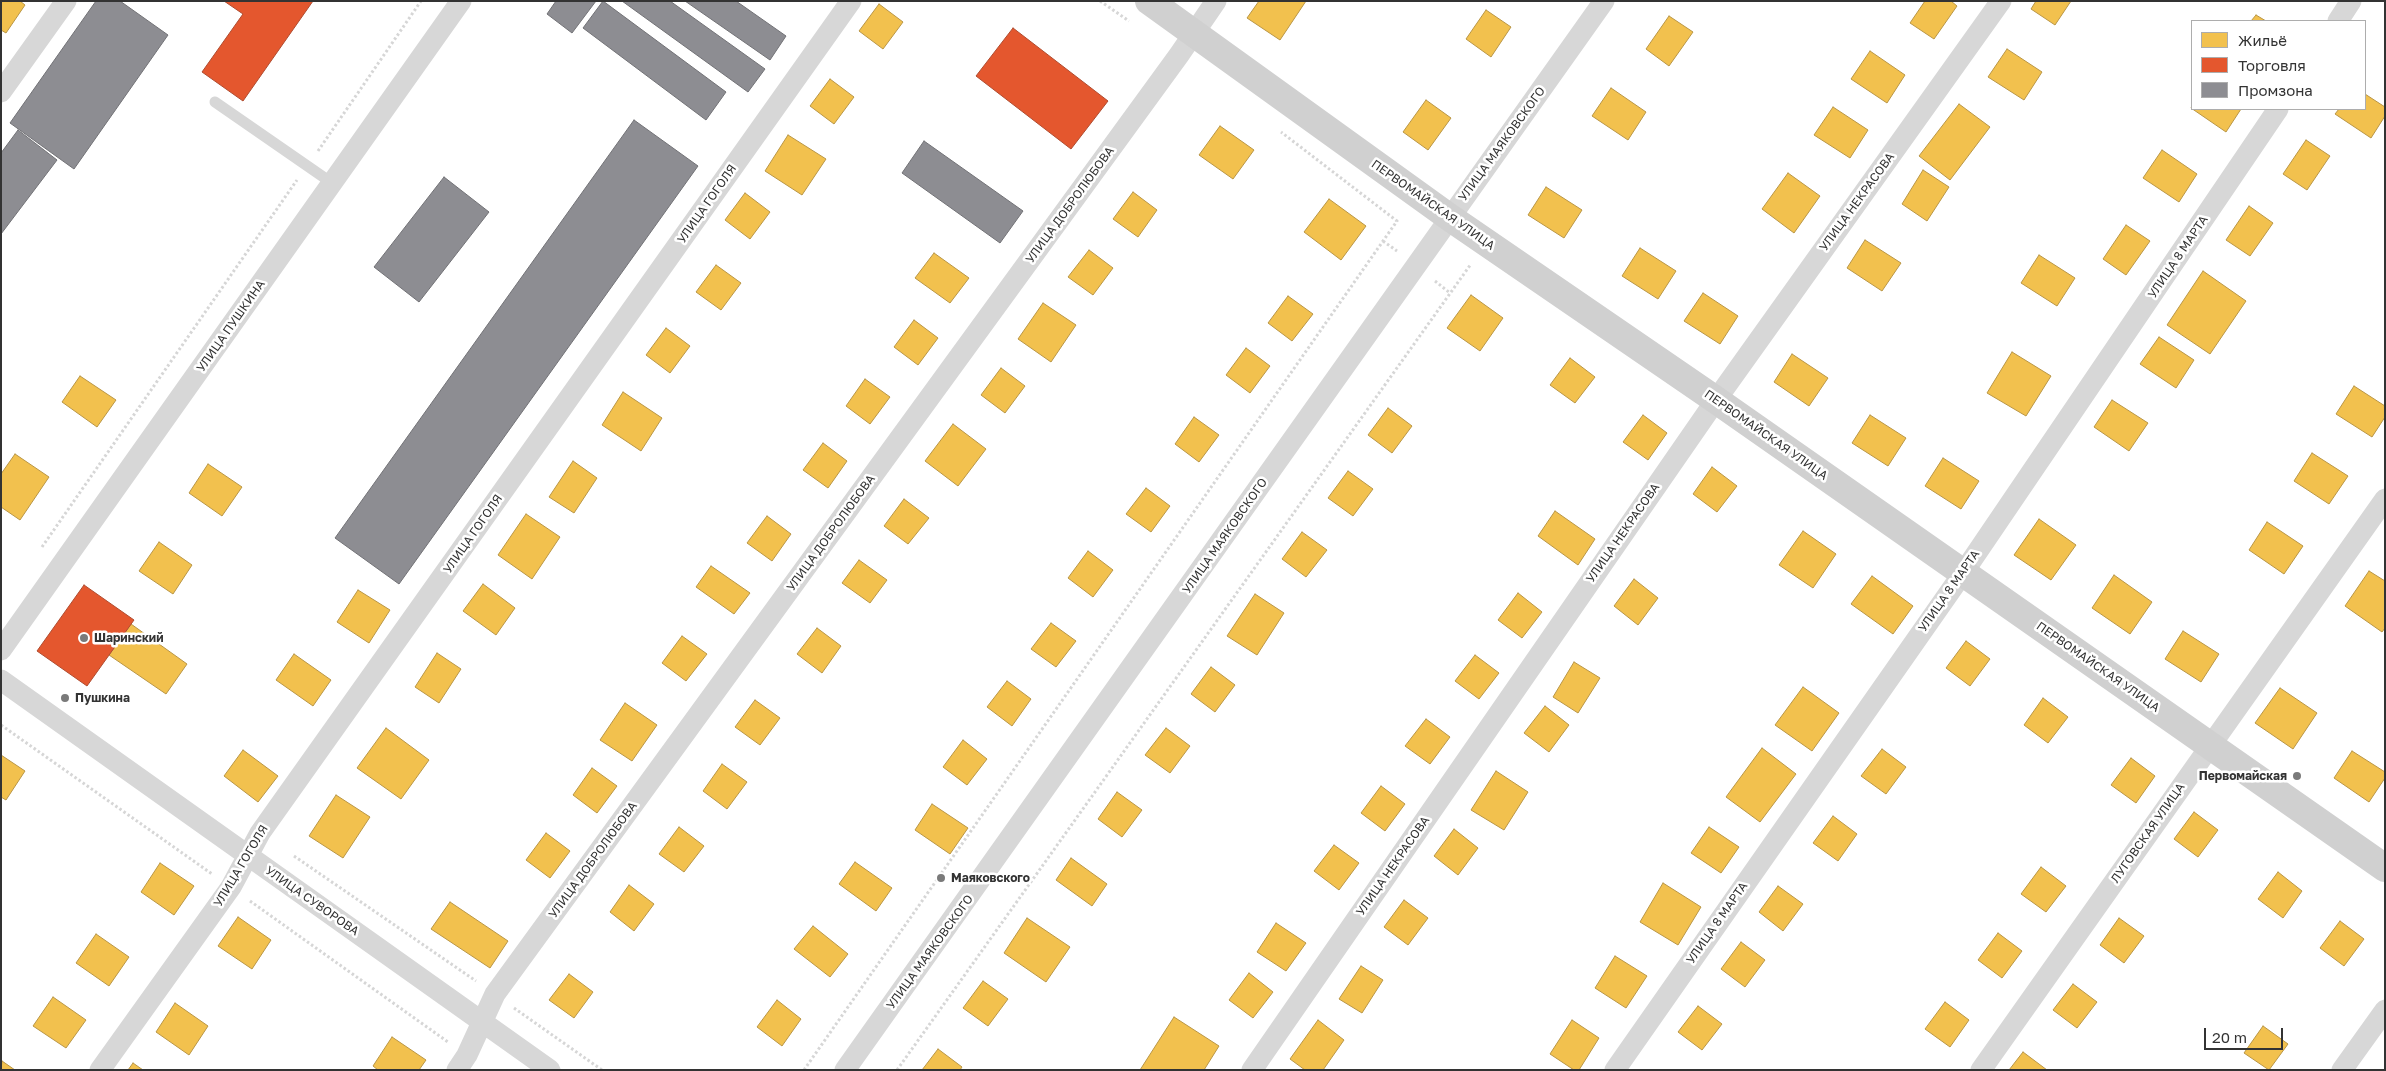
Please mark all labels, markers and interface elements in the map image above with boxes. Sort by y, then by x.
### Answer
legend [2191,20,2366,110]
text: Жильё [2238,31,2287,49]
text: Торговля [2238,56,2306,74]
text: Промзона [2238,81,2313,99]
street label: УЛИЦА МАЯКОВСКОГО [1456,84,1548,204]
street label: УЛИЦА ДОБРОЛЮБОВА [1023,144,1117,266]
street label: УЛИЦА НЕКРАСОВА [1816,150,1898,254]
street label: ПЕРВОМАЙСКАЯ УЛИЦА [1369,157,1497,253]
street label: УЛИЦА ГОГОЛЯ [674,162,740,246]
street label: УЛИЦА 8 МАРТА [2145,213,2211,301]
street label: УЛИЦА ПУШКИНА [194,277,268,375]
street label: ПЕРВОМАЙСКАЯ УЛИЦА [1702,387,1830,483]
street label: УЛИЦА ДОБРОЛЮБОВА [784,472,878,594]
street label: УЛИЦА МАЯКОВСКОГО [1180,475,1270,597]
street label: УЛИЦА НЕКРАСОВА [1583,481,1663,585]
street label: УЛИЦА ГОГОЛЯ [440,492,506,576]
street label: УЛИЦА 8 МАРТА [1915,547,1983,635]
street label: ПЕРВОМАЙСКАЯ УЛИЦА [2034,619,2162,715]
place label: Шаринский [94,631,163,645]
marker: Шаринский [78,632,90,644]
place label: Пушкина [75,691,130,705]
marker: Пушкина [59,692,71,704]
place label: Первомайская [2199,769,2287,783]
marker: Первомайская [2291,770,2303,782]
street label: ЛУГОВСКАЯ УЛИЦА [2108,780,2188,886]
street label: УЛИЦА ДОБРОЛЮБОВА [546,799,640,921]
street label: УЛИЦА НЕКРАСОВА [1353,814,1433,918]
street label: УЛИЦА ГОГОЛЯ [211,822,271,910]
street label: УЛИЦА СУВОРОВА [262,863,362,939]
place label: Маяковского [951,871,1030,885]
marker: Маяковского [935,872,947,884]
street label: УЛИЦА 8 МАРТА [1683,879,1751,967]
street label: УЛИЦА МАЯКОВСКОГО [884,892,976,1012]
scale bar [2206,1018,2285,1050]
text: 20 m [2212,1028,2247,1046]

